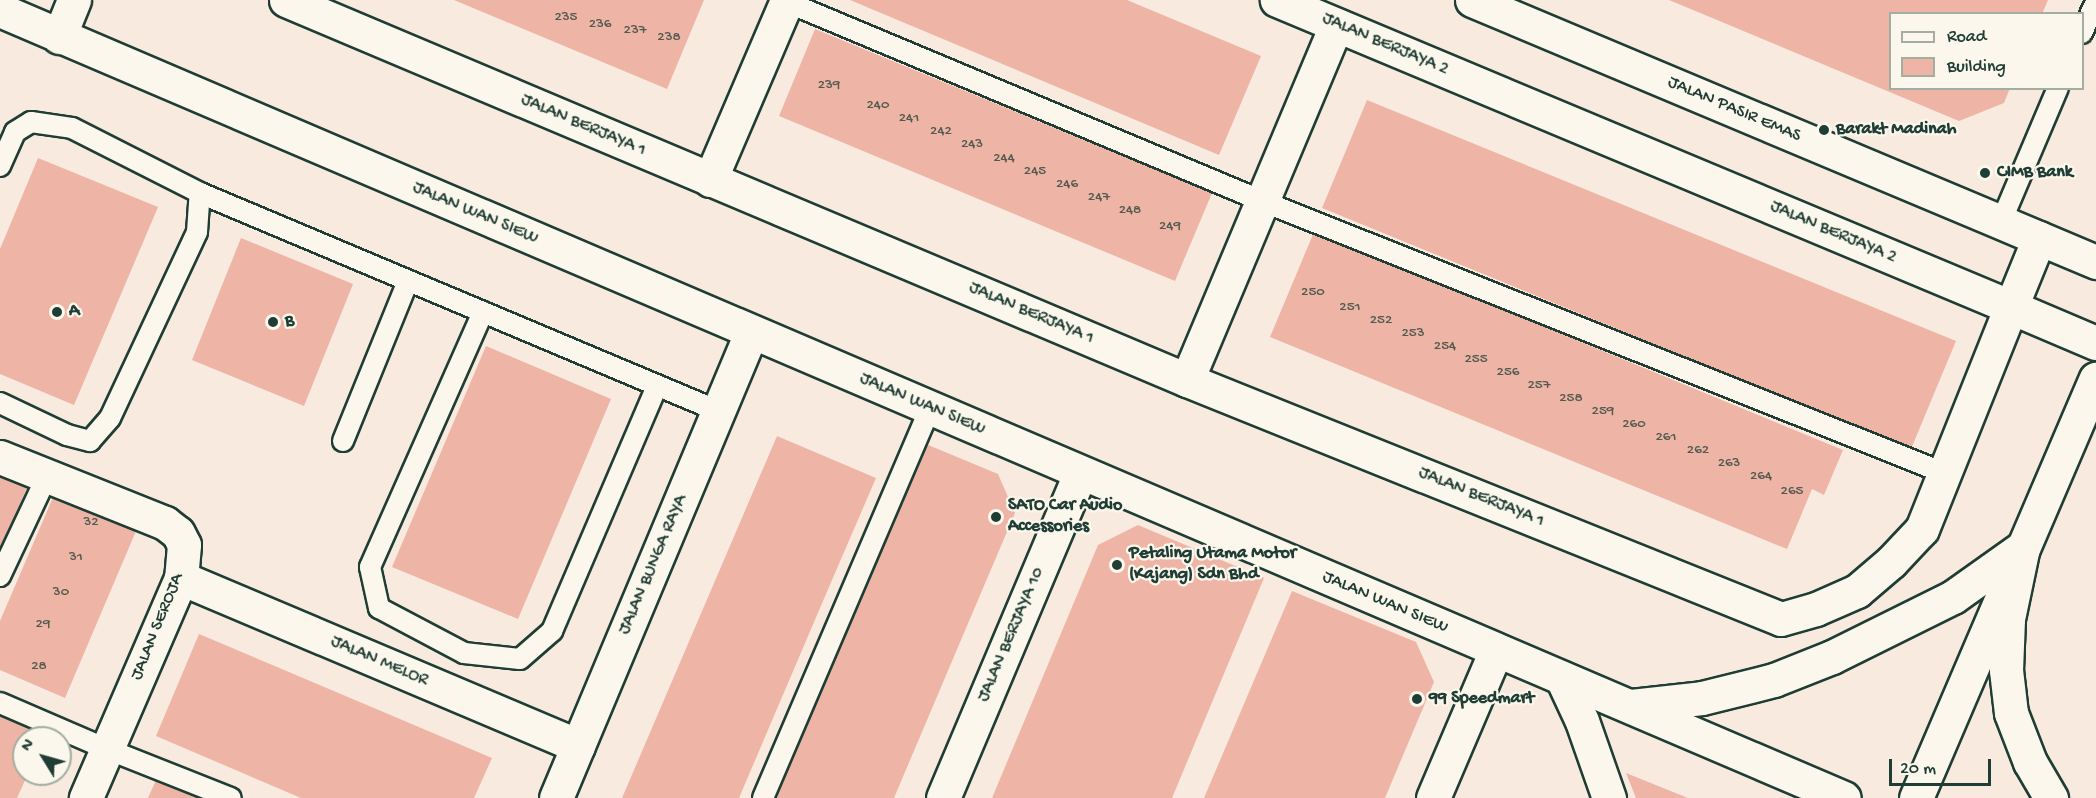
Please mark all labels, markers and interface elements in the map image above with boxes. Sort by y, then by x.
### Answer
house number: 235 [554,9,578,27]
street label: JALAN BERJAYA 2 [1318,9,1452,81]
legend [1889,12,2084,90]
house number: 236 [589,16,611,34]
house number: 237 [624,22,646,40]
text: Road [1947,27,1986,48]
house number: 238 [657,29,681,47]
text: Building [1947,57,2006,78]
street label: JALAN PASIR EMAS [1664,72,1804,148]
house number: 239 [818,77,840,95]
street label: JALAN BERJAYA 1 [517,90,649,162]
house number: 240 [867,97,889,115]
house number: 241 [899,110,919,128]
place label: Barakt Madinah [1836,119,1956,141]
house number: 242 [930,123,952,141]
marker: Barakt Madinah [1817,123,1831,137]
house number: 243 [961,136,983,154]
house number: 244 [993,150,1015,168]
place label: CIMB Bank [1997,162,2073,184]
house number: 245 [1024,163,1046,181]
marker: CIMB Bank [1978,166,1992,180]
house number: 246 [1056,176,1078,194]
street label: JALAN WAN SIEW [409,178,541,250]
house number: 247 [1088,189,1110,207]
street label: JALAN BERJAYA 2 [1766,197,1900,269]
house number: 248 [1119,202,1141,220]
house number: 249 [1159,218,1181,236]
street label: JALAN BERJAYA 1 [965,278,1097,350]
house number: 250 [1301,284,1325,302]
house number: 251 [1339,299,1361,317]
place label: A [69,301,80,323]
marker: A [50,305,64,319]
place label: B [285,311,294,333]
house number: 252 [1370,312,1392,330]
marker: B [266,315,280,329]
house number: 253 [1401,325,1425,343]
house number: 254 [1434,338,1456,356]
house number: 255 [1464,351,1488,369]
house number: 256 [1497,364,1519,382]
street label: JALAN WAN SIEW [856,369,988,441]
house number: 257 [1527,377,1551,395]
house number: 258 [1559,390,1583,408]
house number: 259 [1592,403,1614,421]
house number: 260 [1622,416,1646,434]
house number: 261 [1655,429,1677,447]
house number: 262 [1687,442,1709,460]
house number: 263 [1718,455,1740,473]
street label: JALAN BERJAYA 1 [1415,463,1547,533]
house number: 264 [1750,468,1772,486]
house number: 265 [1781,483,1803,501]
street label: JALAN BUNGA RAYA [615,492,693,638]
place label: SATO Car Audio Accessories [1008,496,1122,538]
marker: SATO Car Audio Accessories [989,510,1003,524]
house number: 32 [83,514,99,532]
place label: Petaling Utama Motor (Kajang) Sdn Bhd [1129,544,1296,586]
house number: 31 [69,549,83,567]
marker: Petaling Utama Motor (Kajang) Sdn Bhd [1110,558,1124,572]
street label: JALAN BERJAYA 10 [974,564,1050,706]
street label: JALAN WAN SIEW [1319,567,1451,639]
street label: JALAN SEROJA [127,570,189,684]
house number: 30 [53,584,69,602]
house number: 29 [36,616,50,634]
street label: JALAN MELOR [327,632,431,692]
house number: 28 [31,658,47,676]
place label: 99 Speedmart [1429,688,1534,710]
marker: 99 Speedmart [1410,692,1424,706]
north arrow [12,726,72,786]
text: N [18,736,40,756]
scale bar [1892,747,1994,785]
text: 20 m [1900,759,1936,780]

